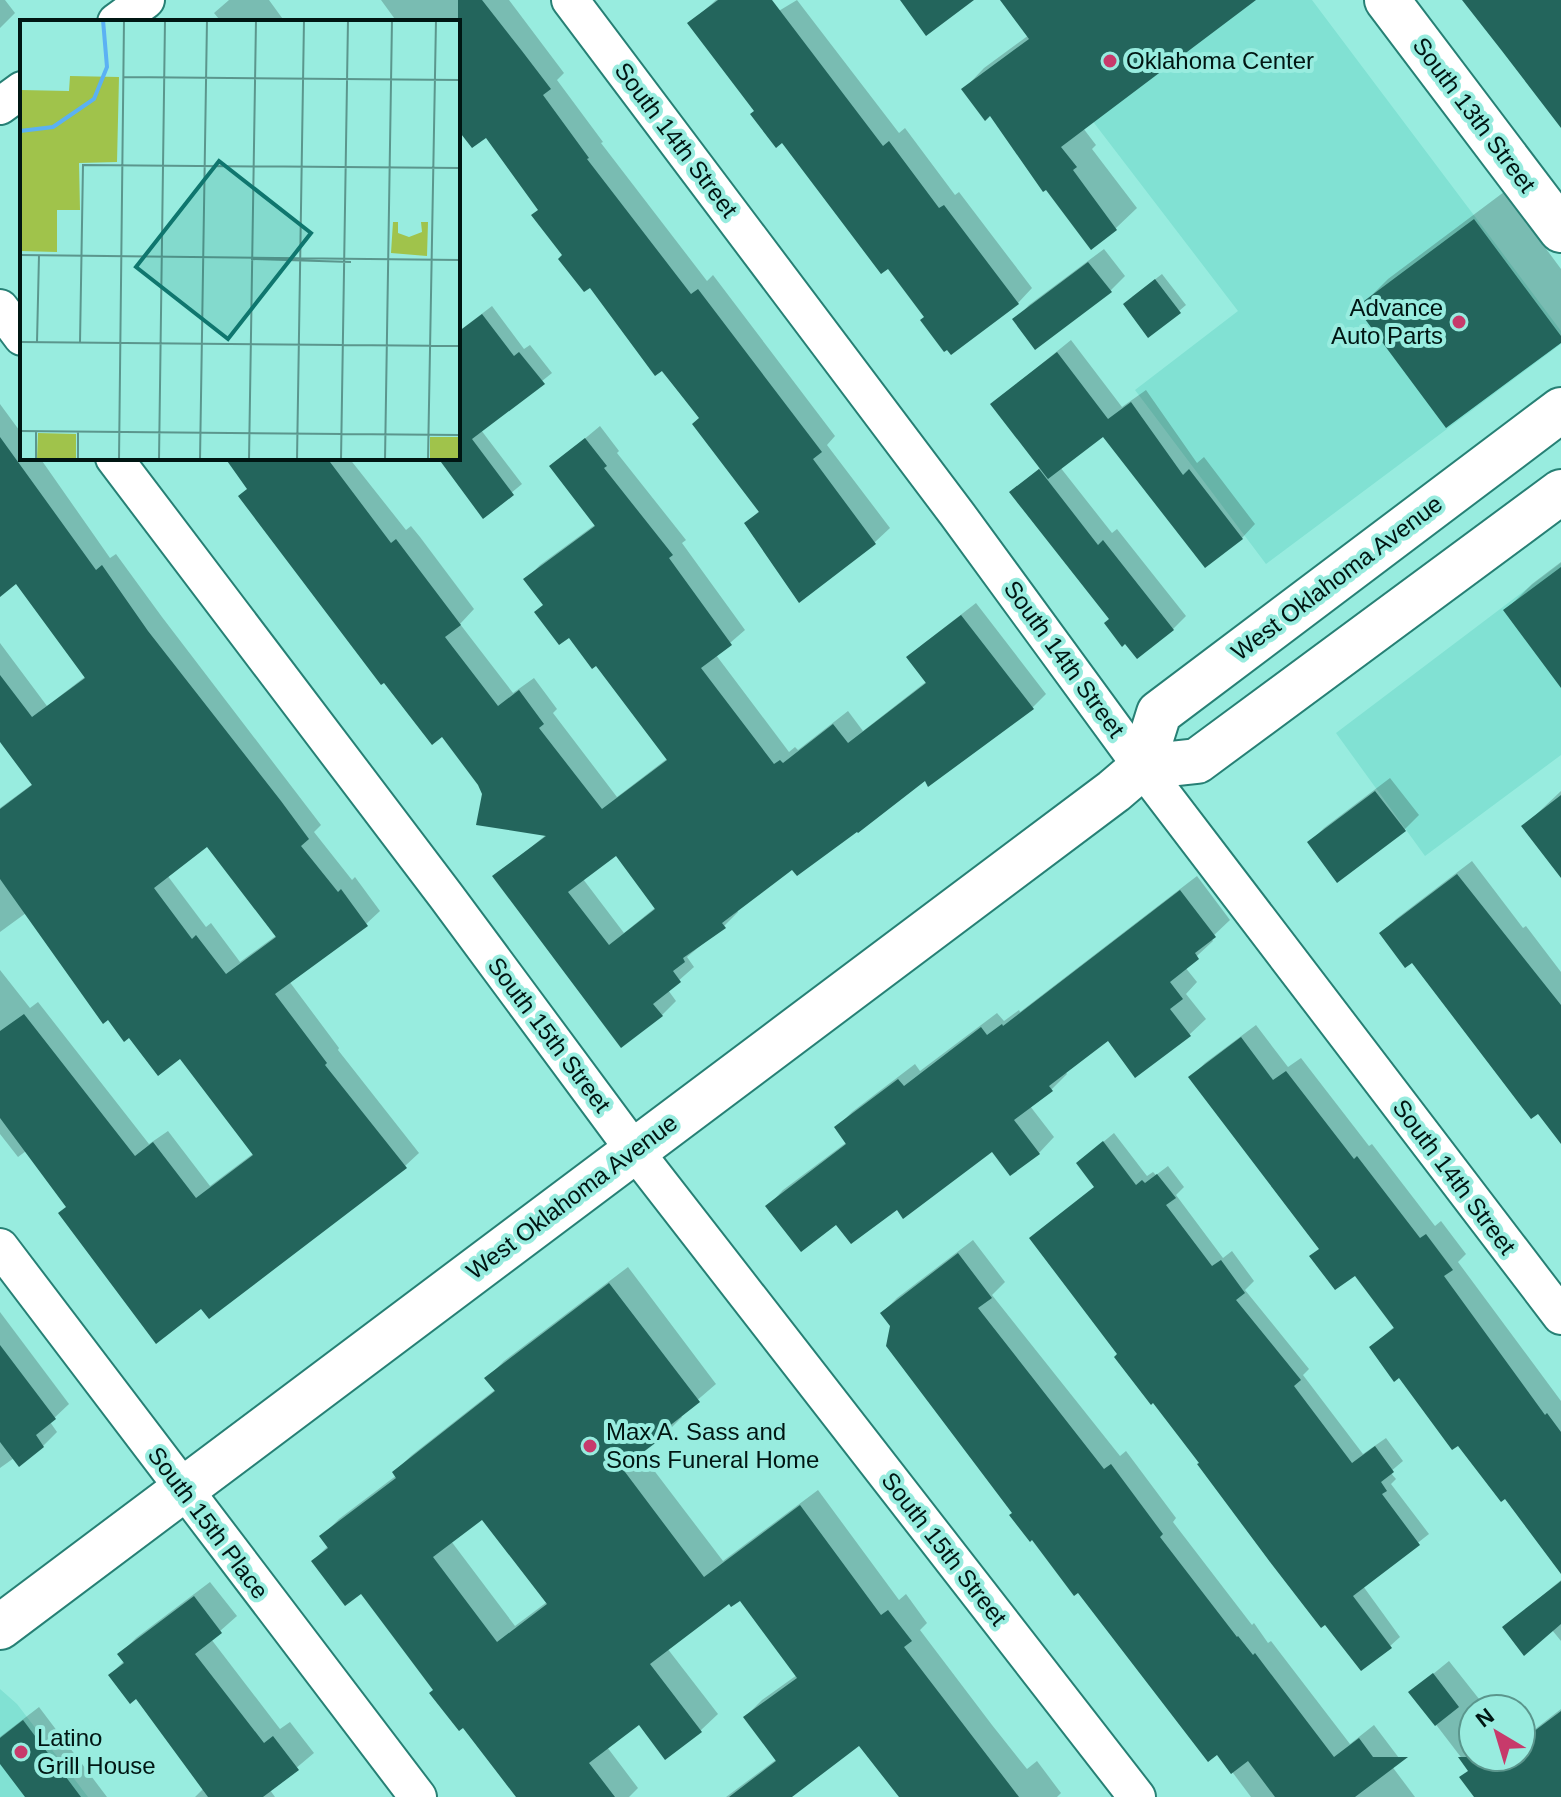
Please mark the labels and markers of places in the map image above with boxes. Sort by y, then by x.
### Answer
place label: Oklahoma Center [1126,47,1314,74]
marker: Oklahoma Center [1101,52,1119,70]
place label: Advance Auto Parts [1331,294,1443,349]
marker: Advance Auto Parts [1450,313,1468,331]
place label: Max A. Sass and Sons Funeral Home [606,1418,819,1473]
marker: Max A. Sass and Sons Funeral Home [581,1437,599,1455]
place label: Latino Grill House [37,1724,156,1779]
marker: Latino Grill House [12,1743,30,1761]

